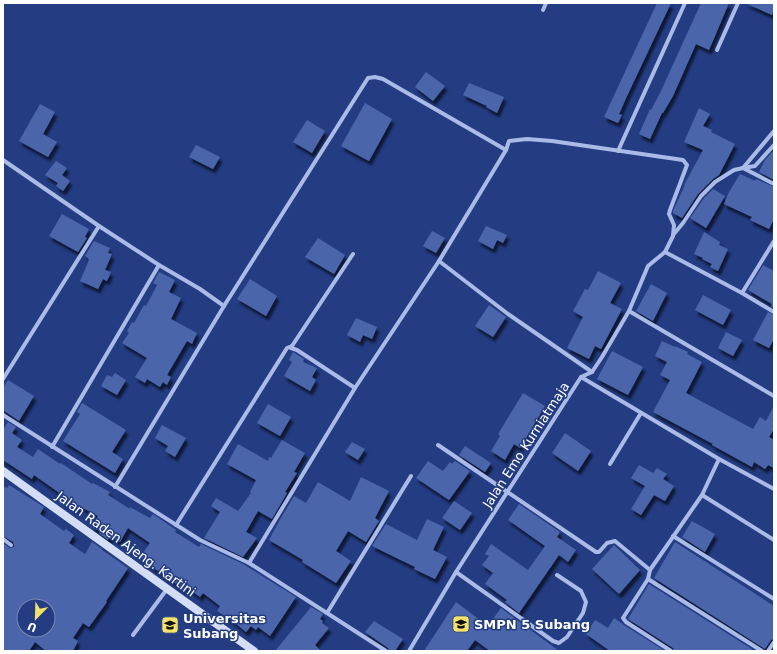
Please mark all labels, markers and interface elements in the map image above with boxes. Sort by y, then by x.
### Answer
street label: Jalan Emo Kurniatmaja [479,379,572,512]
street label: Jalan Raden Ajeng. Kartini [53,488,199,600]
north arrow [16,598,56,638]
place label: Universitas Subang [183,611,266,641]
school or university icon: SMPN 5 Subang [451,614,471,634]
school or university icon: Universitas Subang [160,615,180,635]
place label: SMPN 5 Subang [474,617,590,632]
text: U [26,619,39,634]

